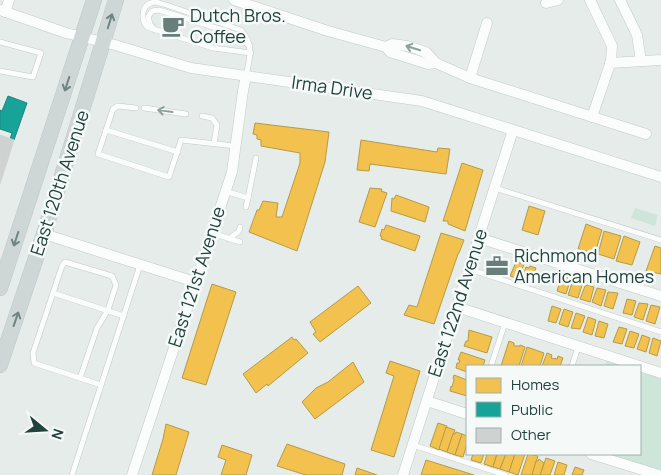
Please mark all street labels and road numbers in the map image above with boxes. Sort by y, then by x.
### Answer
street label: Irma Drive [290,69,374,105]
street label: East 120th Avenue [24,107,94,259]
street label: East 121st Avenue [162,203,230,350]
street label: East 122nd Avenue [422,225,492,380]

